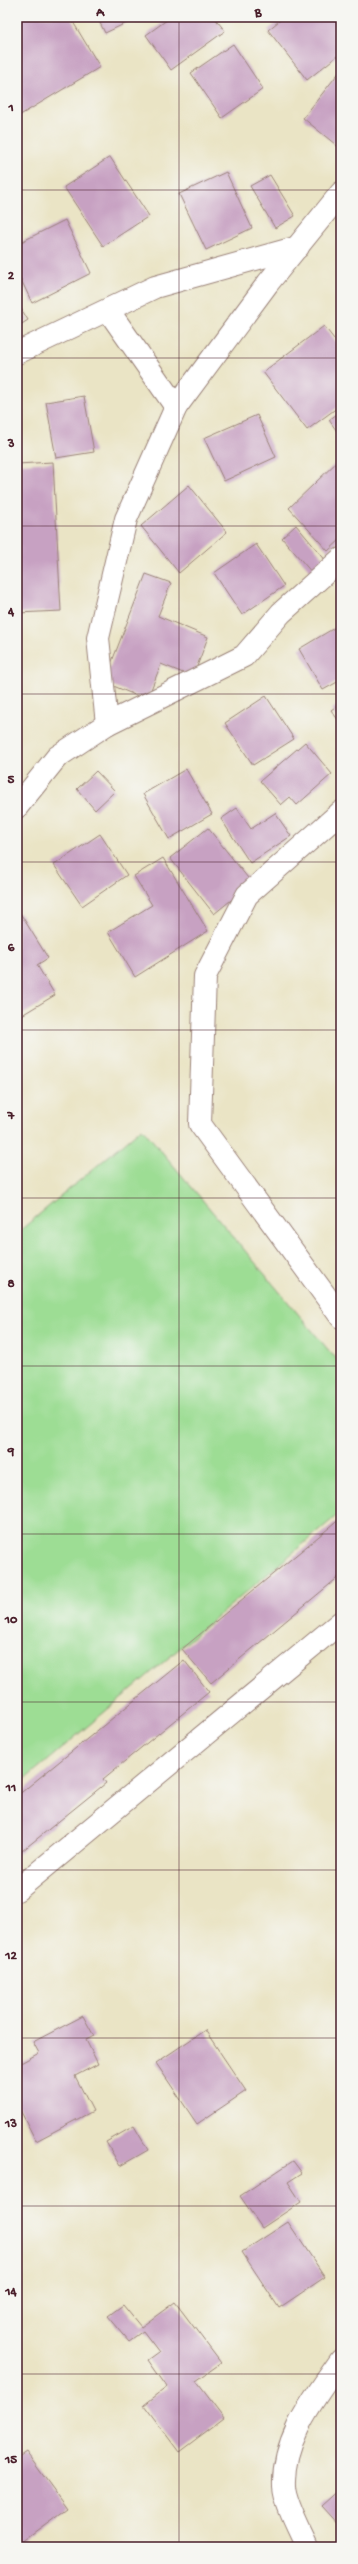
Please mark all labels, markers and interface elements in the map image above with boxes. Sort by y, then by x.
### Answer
text: A [95,6,105,21]
text: B [254,6,263,21]
text: 1 [7,101,14,116]
text: 2 [8,269,15,284]
text: 3 [7,437,15,452]
text: 4 [7,605,15,620]
text: 5 [8,773,15,788]
text: 6 [8,941,15,956]
text: 7 [7,1109,16,1124]
text: 8 [7,1277,15,1292]
text: 9 [7,1445,15,1460]
text: 10 [4,1613,18,1628]
text: 11 [5,1781,16,1796]
text: 12 [4,1949,17,1964]
text: 13 [4,2117,17,2132]
text: 14 [4,2285,18,2300]
text: 15 [4,2453,17,2468]

